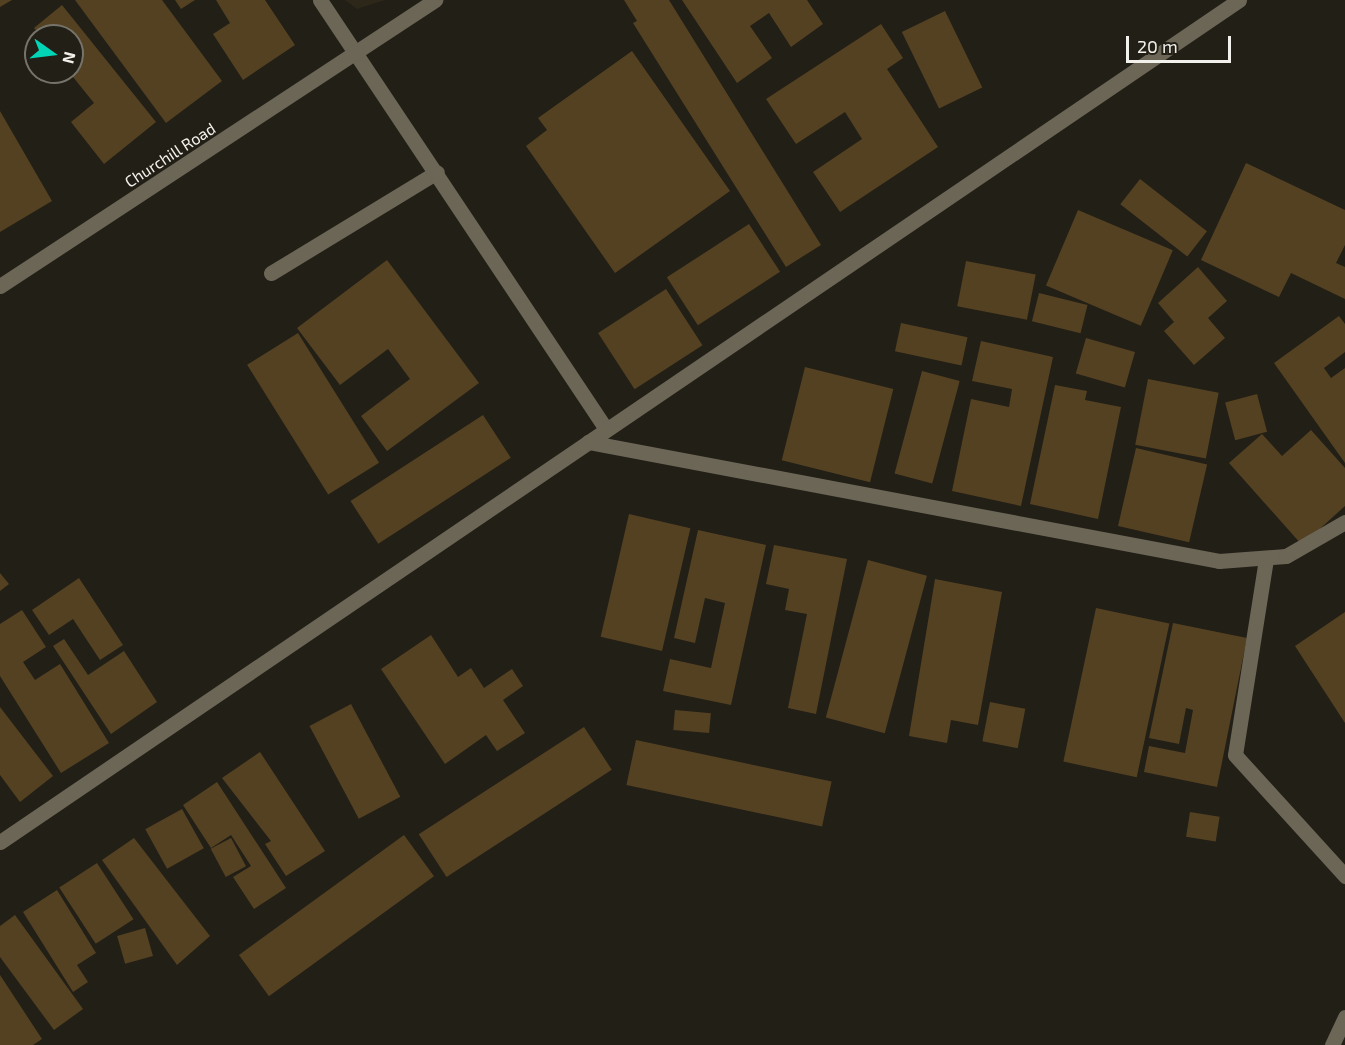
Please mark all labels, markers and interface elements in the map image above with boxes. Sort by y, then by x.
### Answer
north arrow [24,24,84,84]
scale bar [1129,24,1234,62]
text: 20 m [1137,35,1178,57]
text: N [59,50,81,66]
street label: Churchill Road [121,118,219,192]

